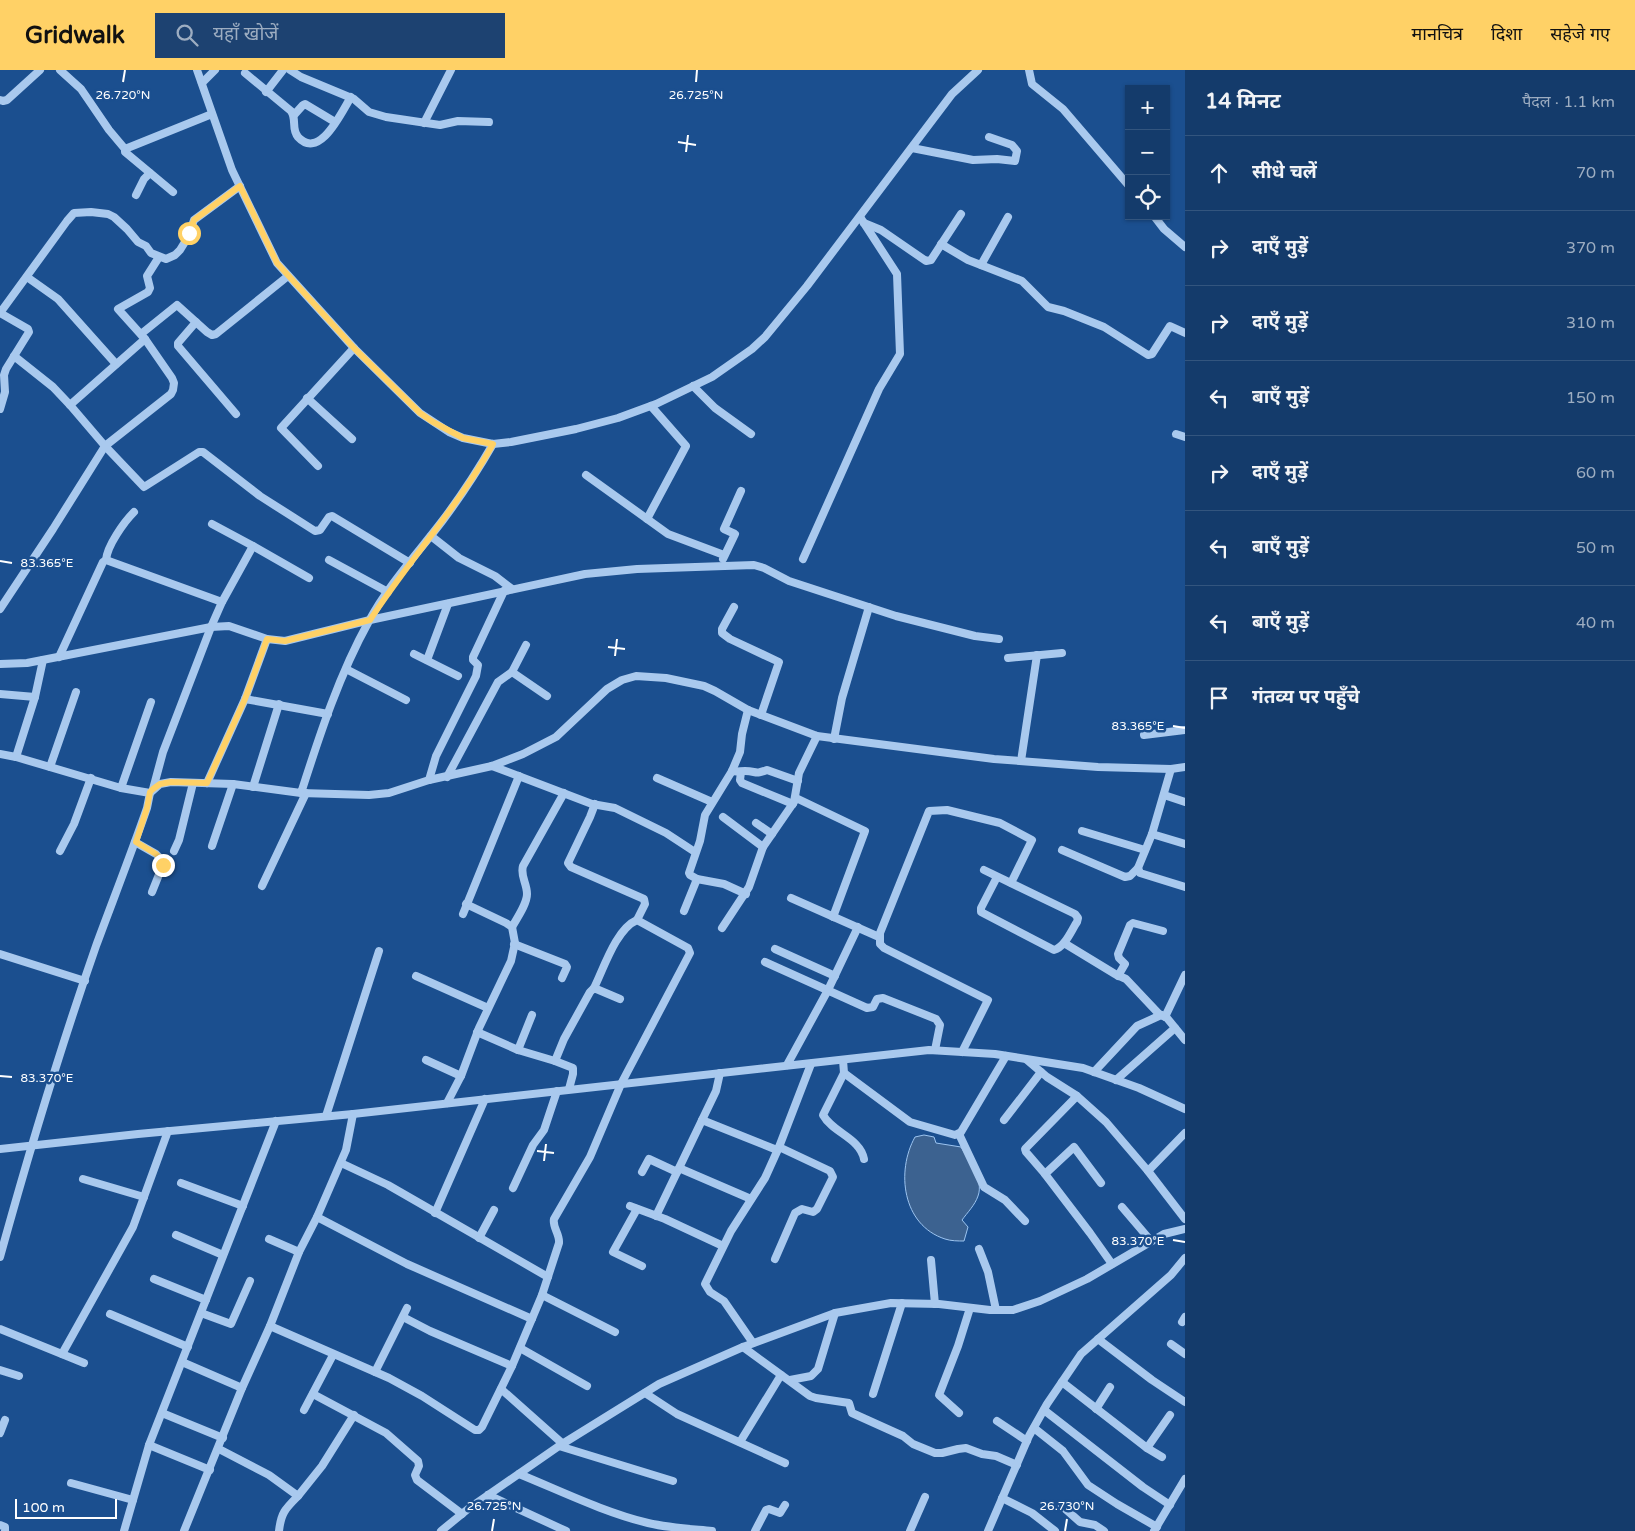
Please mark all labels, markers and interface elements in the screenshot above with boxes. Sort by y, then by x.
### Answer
search box [155,13,505,58]
text: Gridwalk [25,21,125,50]
icon: search [173,21,201,49]
text: यहाँ खोजें [213,23,278,45]
text: मानचित्र [1412,23,1463,45]
text: दिशा [1491,23,1522,45]
text: सहेजे गए [1550,23,1610,45]
map controls [1125,85,1170,220]
button: + [1125,85,1170,130]
text: 26.720°N [96,88,150,102]
text: 26.725°N [669,88,723,102]
text: 14 मिनट [1205,89,1281,114]
text: पैदल · 1.1 km [1522,92,1615,112]
button: − [1125,130,1170,175]
icon: ahead [1205,159,1233,187]
text: सीधे चलें [1252,161,1317,183]
text: 70 m [1576,163,1615,183]
button: locate [1125,175,1170,220]
route start [178,222,201,245]
icon: right [1205,234,1233,262]
text: दाएँ मुड़ें [1252,236,1308,258]
text: 370 m [1566,238,1615,258]
icon: right [1205,309,1233,337]
text: दाएँ मुड़ें [1252,311,1308,333]
text: 310 m [1566,313,1615,333]
icon: left [1205,384,1233,412]
text: बाएँ मुड़ें [1252,386,1309,408]
text: 150 m [1566,388,1615,408]
icon: right [1205,459,1233,487]
text: दाएँ मुड़ें [1252,461,1308,483]
text: 60 m [1576,463,1615,483]
icon: left [1205,534,1233,562]
text: बाएँ मुड़ें [1252,536,1309,558]
text: 50 m [1576,538,1615,558]
text: 83.365°E [21,556,74,570]
icon: left [1205,609,1233,637]
text: बाएँ मुड़ें [1252,611,1309,633]
text: 40 m [1576,613,1615,633]
icon: arrive [1205,684,1233,712]
text: गंतव्य पर पहुँचे [1252,686,1360,708]
text: 83.365°E [1112,719,1165,733]
route end [152,854,175,877]
text: 83.370°E [21,1071,74,1085]
text: 83.370°E [1112,1234,1165,1248]
scale bar [15,1496,118,1519]
text: 100 m [22,1499,65,1516]
text: 26.725°N [467,1499,521,1513]
text: 26.730°N [1040,1499,1094,1513]

